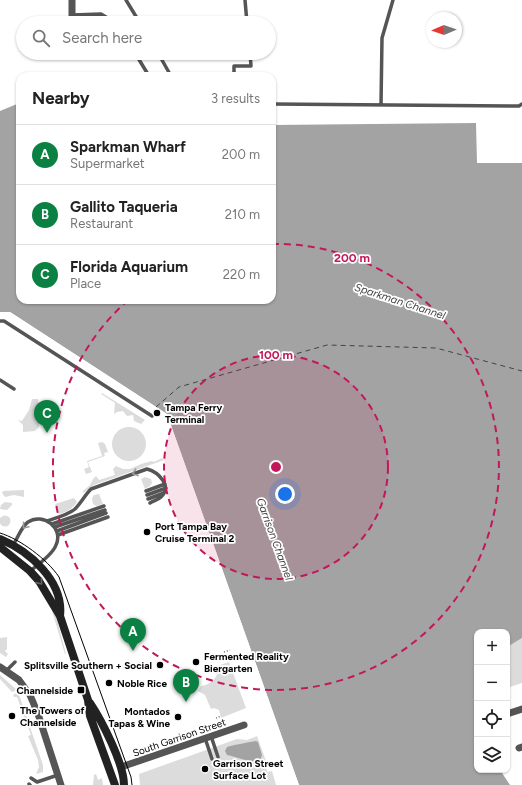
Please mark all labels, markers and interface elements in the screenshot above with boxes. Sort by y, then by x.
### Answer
north arrow [426,12,462,48]
search box [16,16,276,60]
icon: search [30,27,52,49]
text: Search here [62,29,142,47]
text: Nearby [32,88,90,108]
text: 3 results [211,91,260,106]
text: Sparkman Wharf [70,138,186,156]
text: A [40,147,50,162]
text: 200 m [222,147,260,162]
text: Supermarket [70,156,145,171]
text: Gallito Taqueria [70,198,178,216]
text: B [41,207,49,222]
text: 210 m [225,207,260,222]
text: Restaurant [70,216,133,231]
text: 200 m [334,251,370,265]
text: Florida Aquarium [70,258,188,276]
text: C [40,267,50,282]
text: 220 m [223,267,260,282]
text: Place [70,276,101,291]
water label: Sparkman Channel [353,281,447,322]
text: 100 m [259,348,293,362]
pin: C [34,400,60,433]
place label: Tampa Ferry Terminal [165,401,223,426]
marker: Tampa Ferry Terminal [152,408,162,418]
centre of rings [269,460,283,474]
one-way arrow [132,468,139,476]
your location [275,484,295,504]
water label: Garrison Channel [254,496,296,583]
place label: Port Tampa Bay Cruise Terminal 2 [155,520,235,545]
one-way arrow [23,521,30,529]
marker: Port Tampa Bay Cruise Terminal 2 [142,527,152,537]
one-way arrow [35,577,42,585]
pin: A [120,618,146,651]
map controls [474,629,510,773]
button: + [474,629,510,665]
place label: Fermented Reality Biergarten [204,650,289,675]
marker: Fermented Reality Biergarten [191,657,201,667]
place label: Splitsville Southern + Social [24,659,152,672]
marker: Splitsville Southern + Social [155,660,165,670]
button: − [474,665,510,701]
pin: B [173,669,199,702]
place label: Noble Rice [117,677,167,690]
marker: Noble Rice [104,678,114,688]
place label: Channelside [17,684,73,697]
marker: Channelside [76,685,86,695]
button: locate [474,701,510,737]
place label: The Towers of Channelside [20,704,85,729]
place label: Montados Tapas & Wine [109,705,170,730]
marker: The Towers of Channelside [7,711,17,721]
marker: Montados Tapas & Wine [173,712,183,722]
street label: South Garrison Street [131,715,228,760]
button: layers [474,737,510,773]
place label: Garrison Street Surface Lot [213,757,283,782]
marker: Garrison Street Surface Lot [200,764,210,774]

